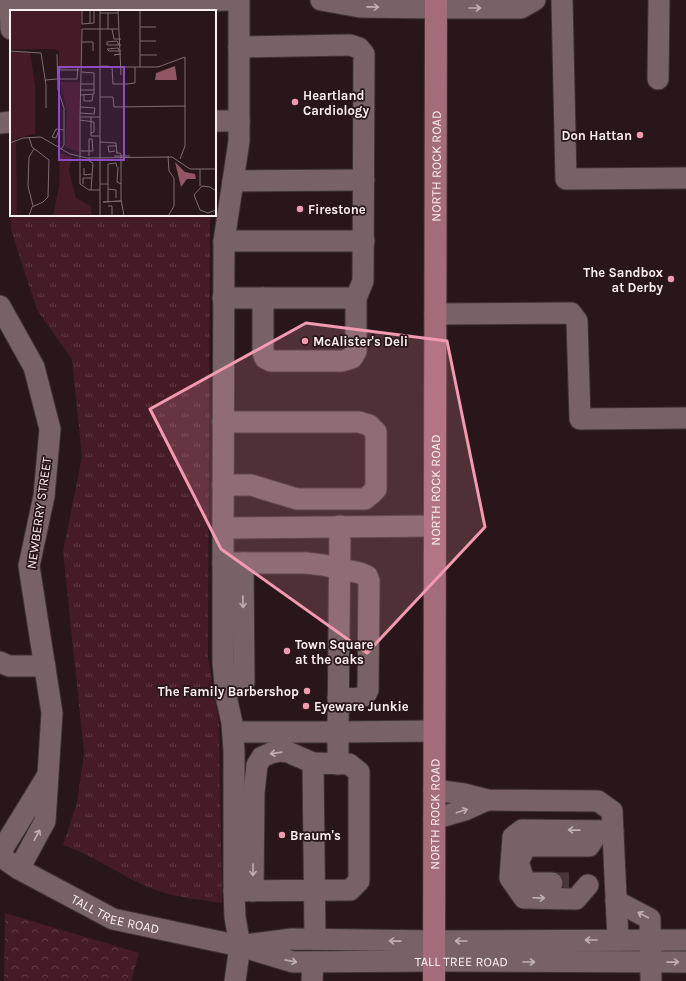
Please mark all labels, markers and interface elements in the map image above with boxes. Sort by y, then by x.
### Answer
one-way arrow [366,3,379,11]
one-way arrow [468,4,481,12]
inset map [10,10,216,216]
place label: Heartland Cardiology [303,88,370,118]
marker: Heartland Cardiology [290,97,300,107]
street label: NORTH ROCK ROAD [428,110,443,222]
place label: Don Hattan [562,128,632,143]
marker: Don Hattan [635,130,645,140]
place label: Firestone [308,202,366,217]
marker: Firestone [295,204,305,214]
place label: The Sandbox at Derby [583,265,663,295]
marker: The Sandbox at Derby [666,274,676,284]
place label: McAlister's Deli [313,334,408,349]
marker: McAlister's Deli [300,336,310,346]
street label: NORTH ROCK ROAD [427,434,443,546]
street label: NEWBERRY STREET [24,456,54,570]
one-way arrow [239,595,247,608]
place label: Town Square at the oaks [295,637,373,667]
marker: Town Square at the oaks [282,646,292,656]
place label: The Family Barbershop [158,684,299,699]
marker: The Family Barbershop [302,686,312,696]
place label: Eyeware Junkie [314,699,409,714]
marker: Eyeware Junkie [301,701,311,711]
one-way arrow [270,749,283,756]
street label: NORTH ROCK ROAD [427,758,442,870]
one-way arrow [455,807,468,814]
one-way arrow [568,826,581,834]
place label: Braum's [290,828,341,843]
one-way arrow [34,829,41,841]
marker: Braum's [277,830,287,840]
one-way arrow [249,863,257,876]
street label: TALL TREE ROAD [69,891,161,936]
one-way arrow [532,894,545,902]
one-way arrow [637,910,649,918]
one-way arrow [585,936,598,944]
one-way arrow [389,937,402,944]
one-way arrow [455,937,468,945]
street label: TALL TREE ROAD [415,953,508,969]
one-way arrow [284,957,297,965]
one-way arrow [522,958,535,966]
one-way arrow [666,958,679,966]

